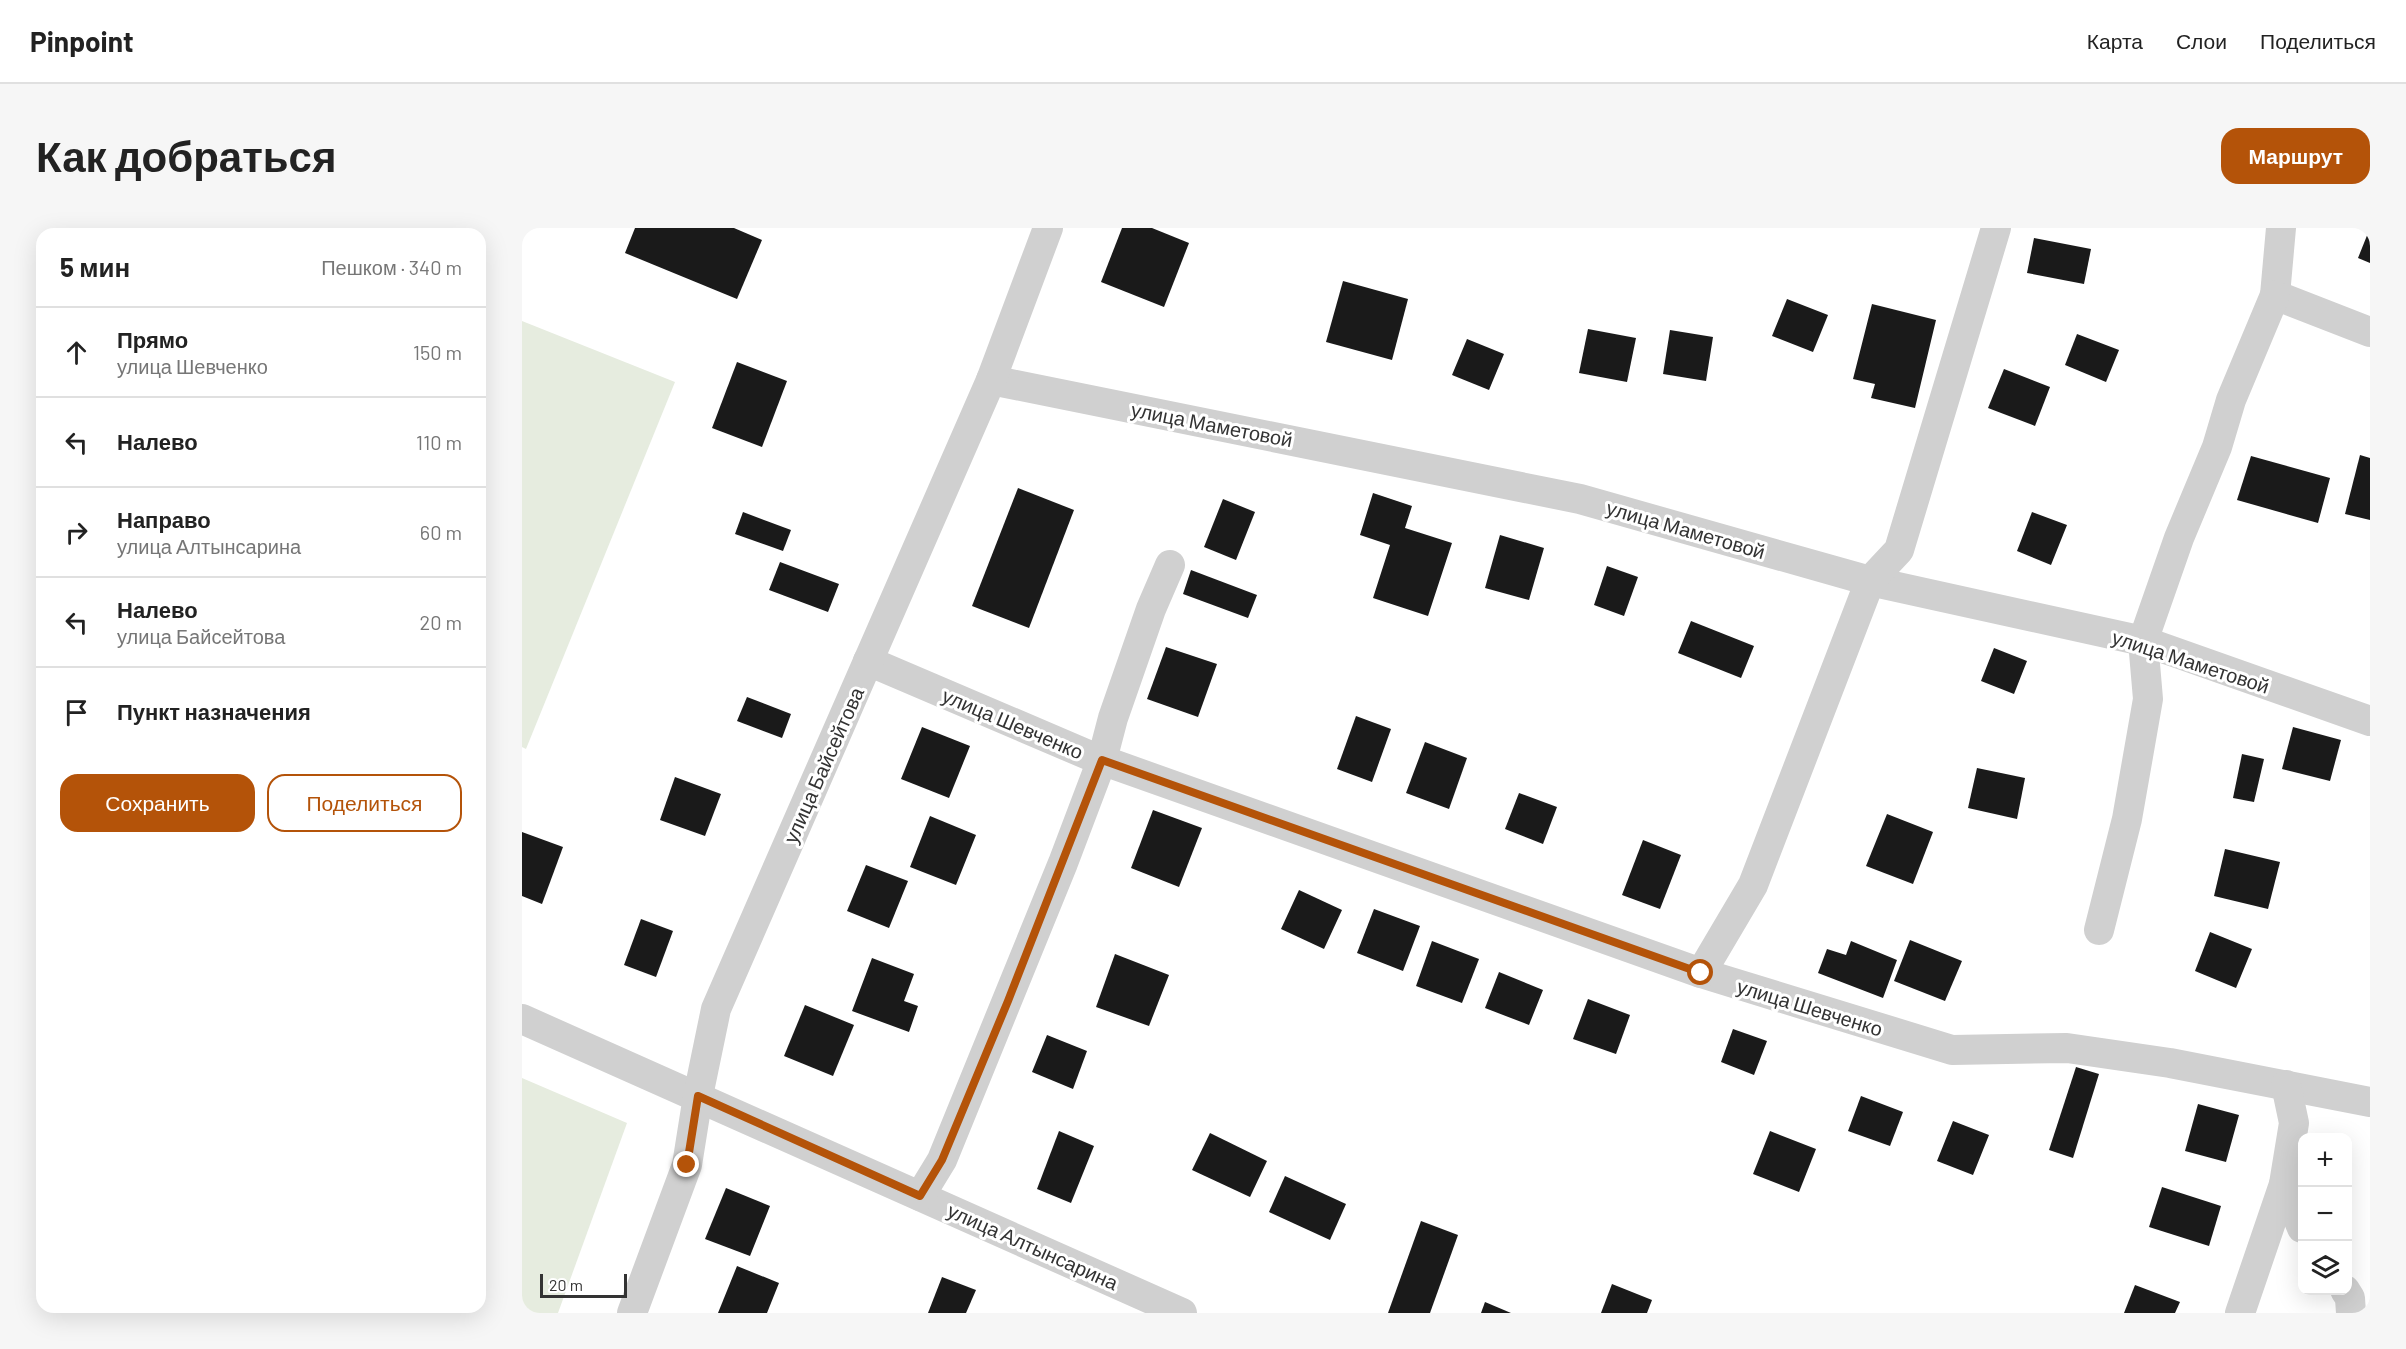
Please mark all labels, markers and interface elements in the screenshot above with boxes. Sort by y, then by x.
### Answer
text: Pinpoint [30,24,134,58]
text: Карта [2087,28,2143,53]
text: Слои [2176,28,2227,53]
text: Поделиться [2260,28,2376,53]
button: Маршрут [2221,128,2370,184]
text: Как добраться [36,130,336,180]
text: 5 мин [60,251,130,282]
text: Пешком · 340 m [321,255,462,279]
text: Прямо [117,326,188,352]
icon: ahead [60,336,93,369]
text: 150 m [413,340,462,364]
text: улица Шевченко [117,354,268,378]
street label: улица Маметовой [1129,397,1295,451]
icon: left [60,426,93,459]
text: Налево [117,428,198,454]
text: 110 m [416,430,462,454]
street label: улица Маметовой [1604,495,1768,563]
text: Направо [117,506,211,532]
icon: right [60,516,93,549]
text: 60 m [420,520,462,544]
text: улица Алтынсарина [117,534,301,558]
text: Налево [117,596,198,622]
icon: left [60,606,93,639]
text: 20 m [419,610,462,634]
text: улица Байсейтова [117,624,285,648]
street label: улица Маметовой [2109,624,2273,698]
street label: улица Байсейтова [778,682,869,847]
street label: улица Шевченко [939,682,1087,764]
icon: arrive [60,696,93,729]
text: Пункт назначения [117,698,311,724]
button: Сохранить [60,774,255,832]
button: Поделиться [267,774,462,832]
route start [1687,959,1713,985]
street label: улица Шевченко [1734,973,1886,1041]
map controls [2298,1133,2352,1295]
button: + [2298,1133,2352,1187]
route end [673,1151,699,1177]
button: − [2298,1187,2352,1241]
street label: улица Алтынсарина [944,1198,1123,1295]
button: layers [2298,1241,2352,1295]
scale bar [540,1271,627,1298]
text: 20 m [549,1275,583,1294]

